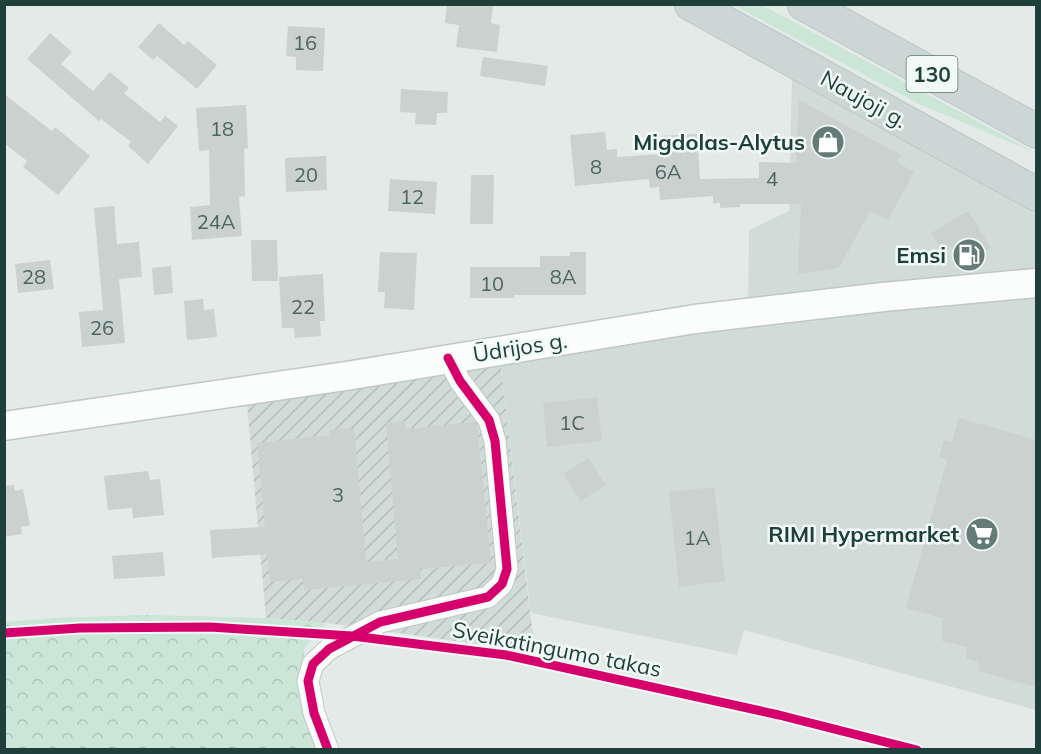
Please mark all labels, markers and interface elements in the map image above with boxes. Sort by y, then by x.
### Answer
house number: 16 [293,30,317,55]
road number: 130 [906,56,958,92]
street label: Naujoji g. [816,64,912,134]
house number: 18 [210,116,234,141]
shop icon: Migdolas-Alytus [810,124,846,160]
place label: Migdolas-Alytus [633,128,805,156]
house number: 8 [590,154,602,179]
house number: 6A [655,159,682,184]
house number: 20 [294,162,318,187]
house number: 4 [766,166,778,191]
house number: 12 [400,184,424,209]
house number: 24A [197,209,236,234]
fuel station icon: Emsi [951,237,987,273]
place label: Emsi [896,241,946,269]
house number: 28 [22,264,46,289]
house number: 8A [550,264,577,289]
house number: 10 [480,271,504,296]
house number: 22 [291,294,315,319]
house number: 26 [90,315,114,340]
street label: Ūdrijos g. [471,326,569,368]
house number: 1C [559,410,585,435]
house number: 3 [332,482,344,507]
supermarket icon: RIMI Hypermarket [964,516,1000,552]
place label: RIMI Hypermarket [768,520,959,548]
house number: 1A [684,525,711,550]
street label: Sveikatingumo takas [450,615,664,683]

